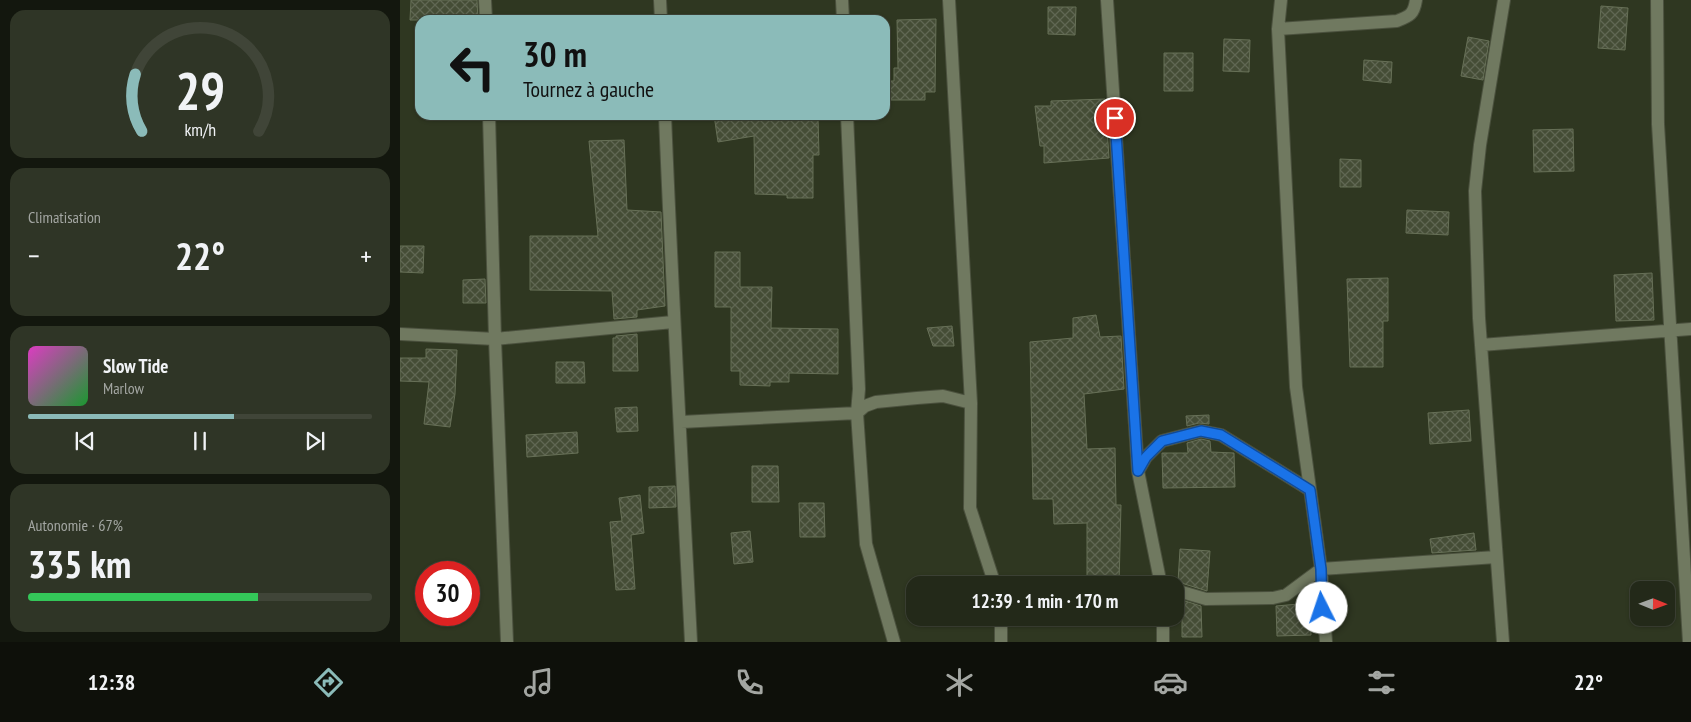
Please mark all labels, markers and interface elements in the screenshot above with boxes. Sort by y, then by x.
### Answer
text: 30 m [523,31,587,77]
icon: left [440,35,505,100]
text: 29 [175,57,225,124]
text: Tournez à gauche [523,75,654,103]
pin [1094,97,1136,139]
icon: arrive [1101,104,1129,132]
text: km/h [184,118,216,141]
text: Climatisation [28,207,101,227]
text: 22° [175,231,225,280]
text: − [28,237,40,274]
text: + [360,237,372,274]
text: Slow Tide [103,354,168,378]
text: Marlow [103,378,144,398]
icon: previous [71,427,99,455]
icon: pause [186,427,214,455]
icon: next [301,427,329,455]
text: Autonomie · 67% [28,515,123,535]
text: 335 km [28,539,131,588]
speed limit sign: 30 [415,561,480,626]
position arrow [1295,581,1347,633]
north arrow [1630,581,1675,626]
map controls [1630,581,1675,626]
text: 12:39 · 1 min · 170 m [972,589,1118,613]
icon: directions [311,665,346,700]
icon: music [521,665,556,700]
icon: phone [732,665,767,700]
icon: climate [942,665,977,700]
icon: car [1153,665,1188,700]
icon: filters [1364,665,1399,700]
text: 12:38 [88,668,135,696]
text: 22° [1574,668,1603,696]

